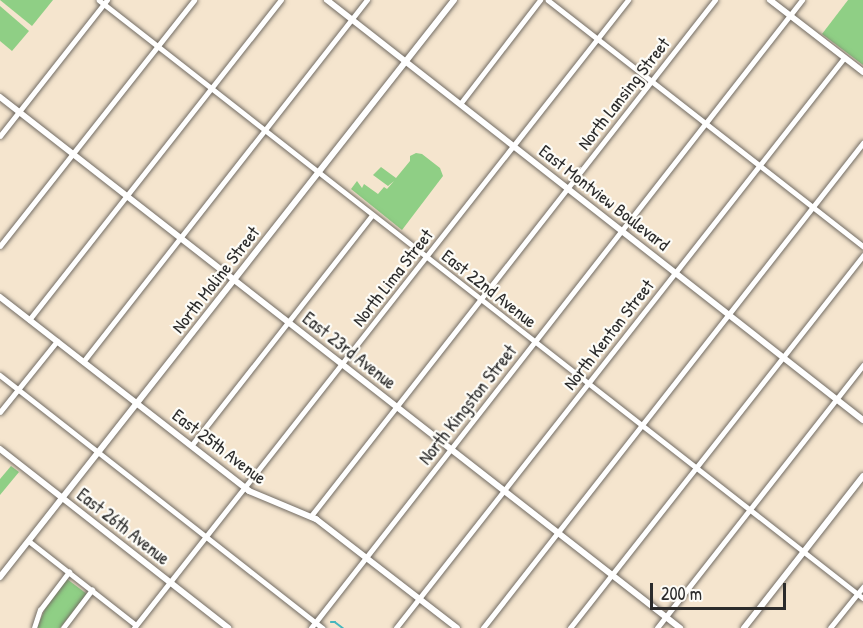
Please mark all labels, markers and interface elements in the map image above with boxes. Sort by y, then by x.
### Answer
street label: North Lansing Street [573,33,675,155]
street label: East Montview Boulevard [535,140,673,256]
street label: North Moline Street [168,222,264,338]
street label: North Lima Street [348,225,438,331]
street label: East 22nd Avenue [437,245,541,333]
street label: North Kenton Street [559,276,659,394]
street label: East 23rd Avenue [298,308,400,394]
street label: North Kingston Street [415,341,521,469]
street label: East 25th Avenue [168,405,270,489]
street label: East 26th Avenue [72,484,174,570]
scale bar [653,571,790,609]
text: 200 m [661,581,702,606]

